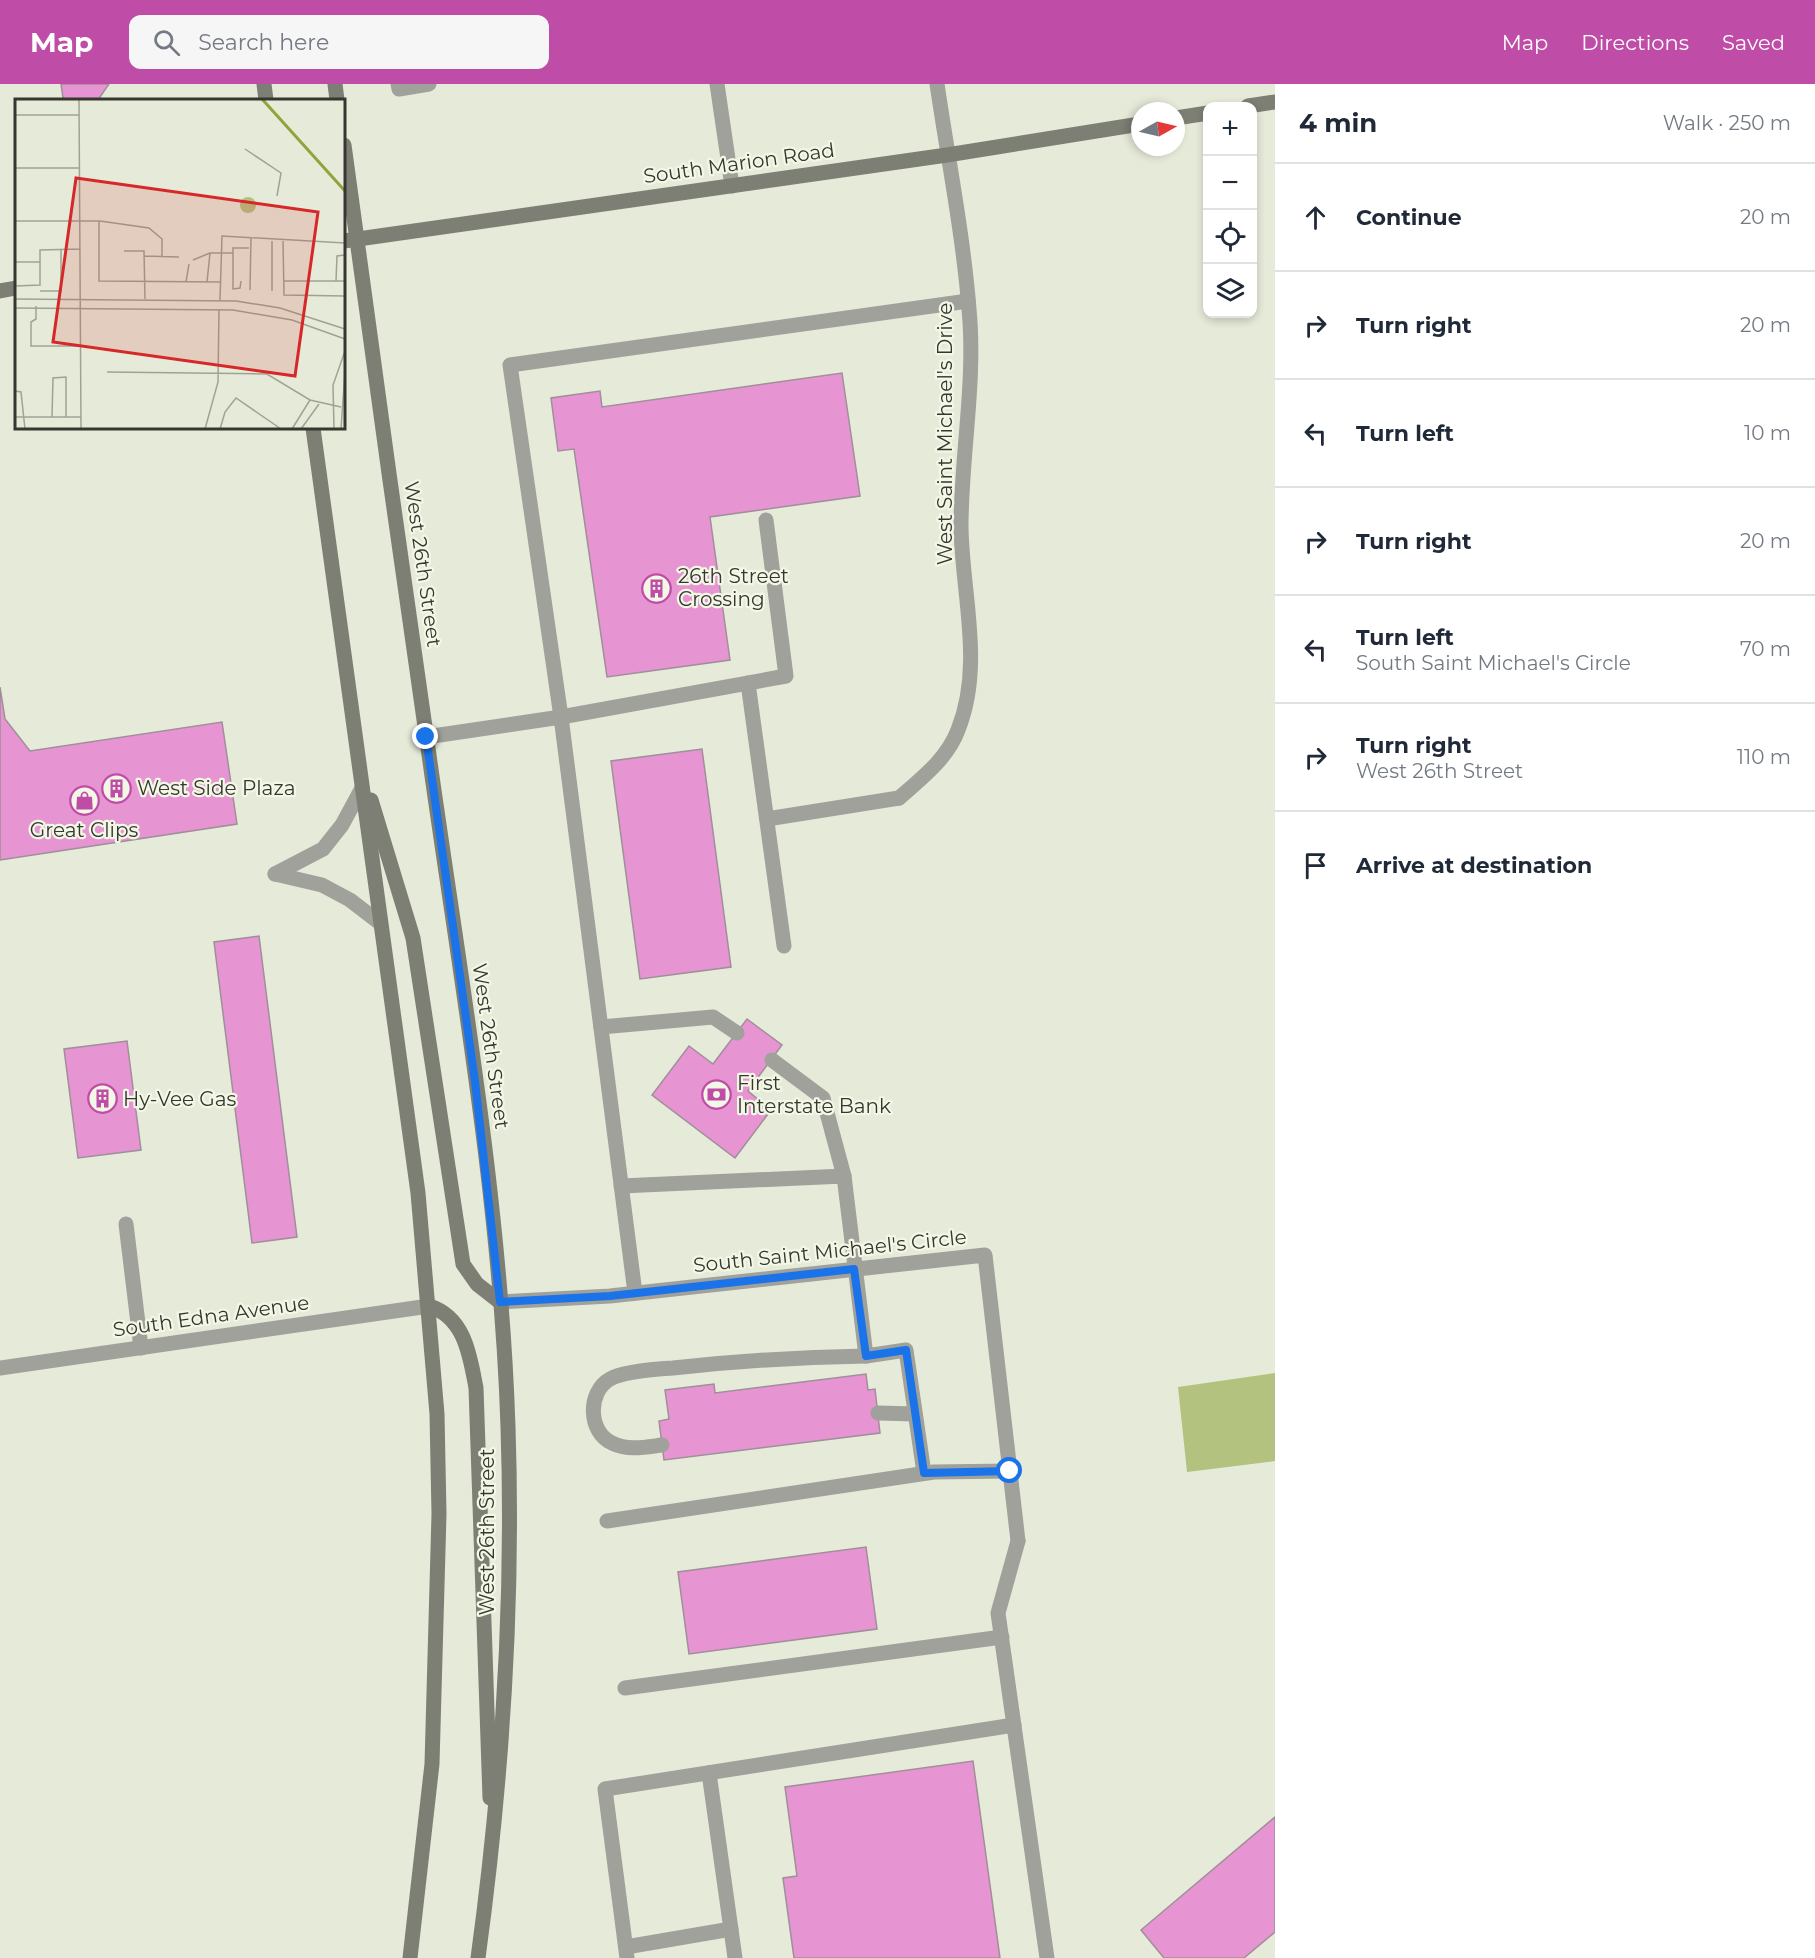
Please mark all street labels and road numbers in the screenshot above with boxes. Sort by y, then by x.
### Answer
street label: South Marion Road [642,138,836,188]
street label: West Saint Michael's Drive [933,303,957,565]
street label: West 26th Street [399,480,447,648]
street label: West 26th Street [467,962,515,1130]
street label: South Saint Michael's Circle [692,1225,968,1277]
street label: South Edna Avenue [111,1290,311,1342]
street label: West 26th Street [475,1448,499,1616]

